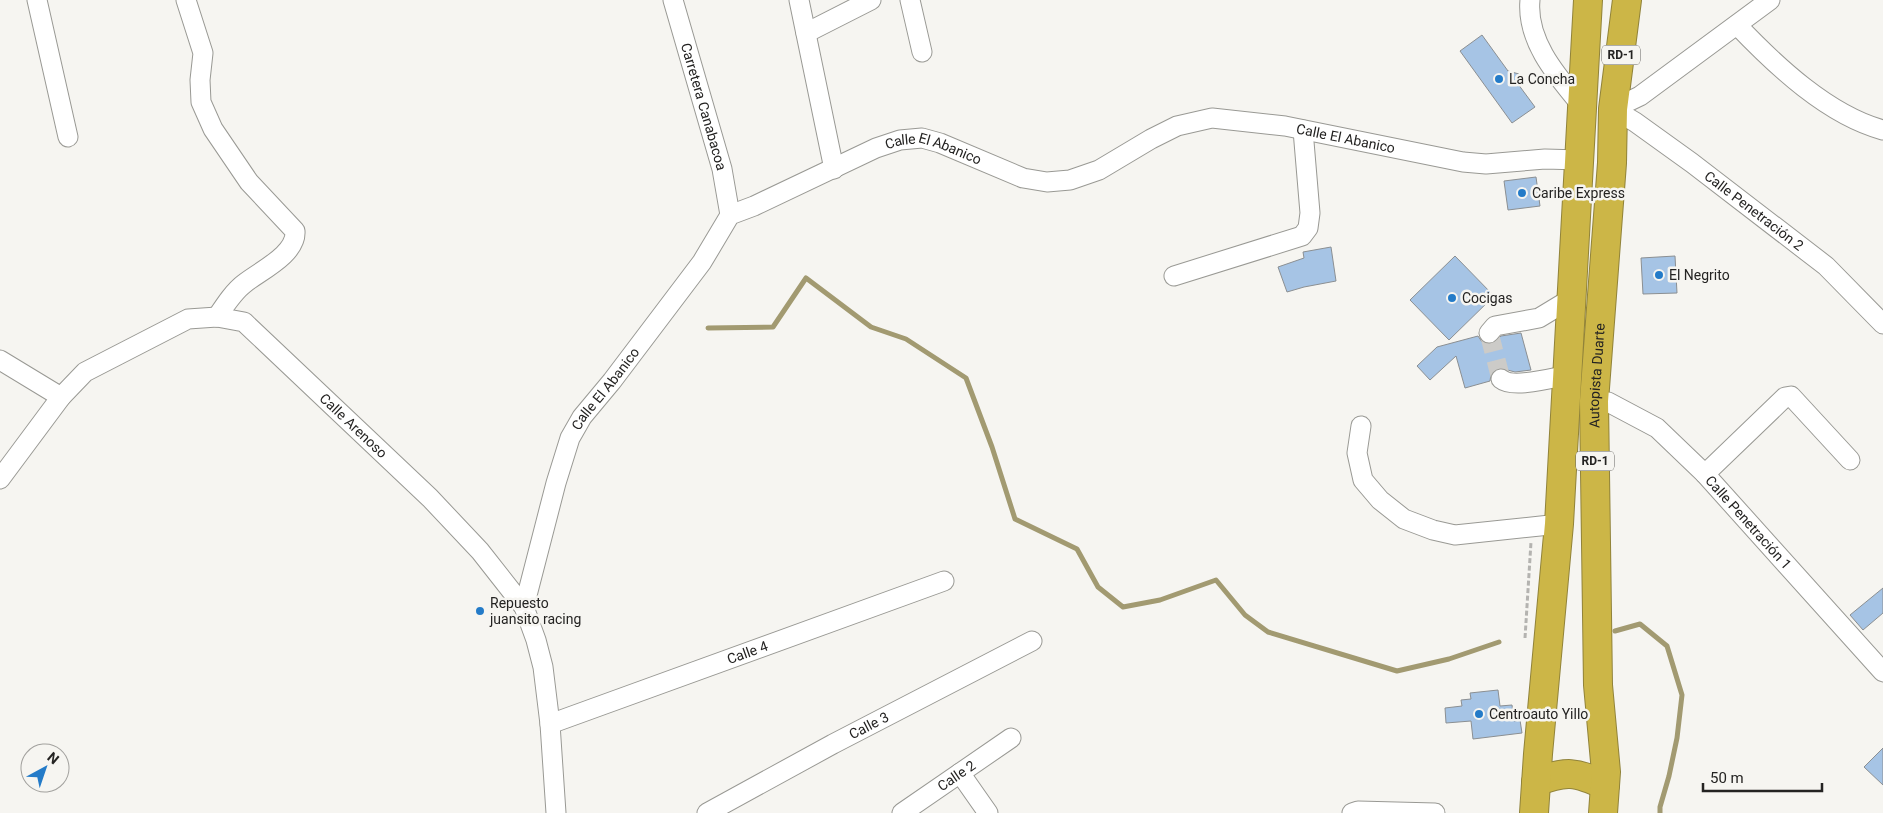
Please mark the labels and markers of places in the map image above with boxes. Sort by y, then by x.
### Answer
place label: La Concha [1509,71,1575,87]
marker: La Concha [1493,73,1505,85]
place label: Caribe Express [1532,185,1625,201]
marker: Caribe Express [1516,187,1528,199]
place label: El Negrito [1669,267,1730,283]
marker: El Negrito [1653,269,1665,281]
place label: Cocigas [1462,290,1513,306]
marker: Cocigas [1446,292,1458,304]
place label: Repuesto juansito racing [489,595,581,627]
marker: Repuesto juansito racing [474,605,486,617]
place label: Centroauto Yillo [1489,706,1588,722]
marker: Centroauto Yillo [1473,708,1485,720]

